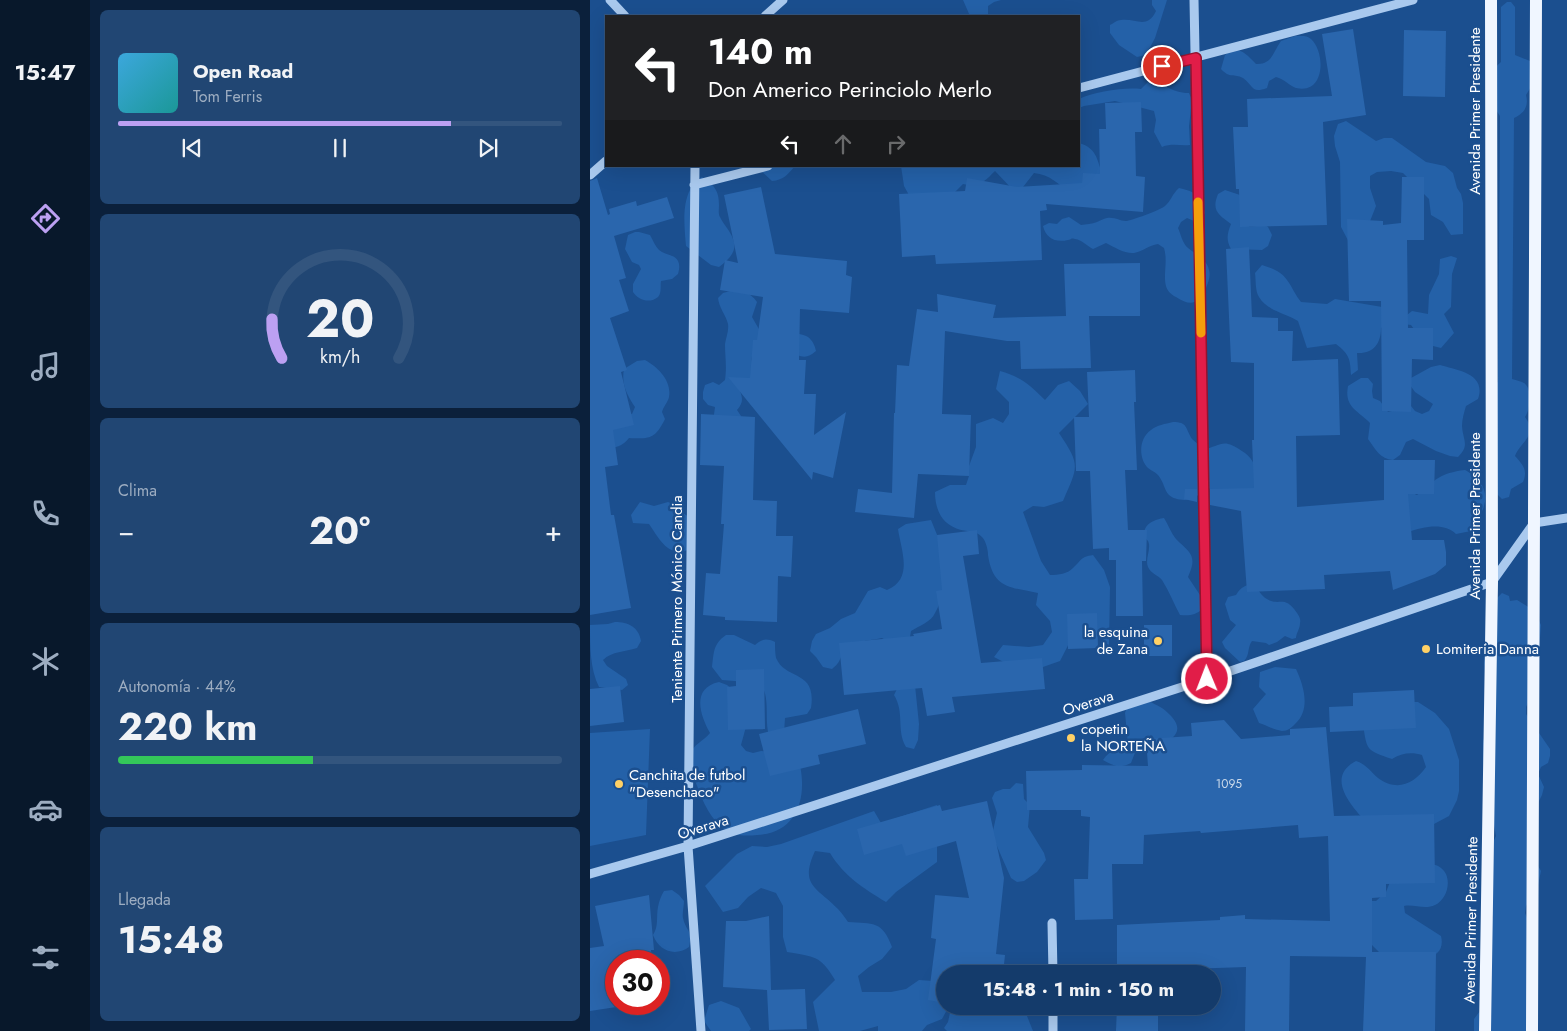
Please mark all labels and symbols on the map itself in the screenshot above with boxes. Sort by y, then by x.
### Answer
street label: Avenida Primer Presidente [1464,27,1486,195]
pin [1141,45,1183,87]
street label: Avenida Primer Presidente [1464,432,1486,600]
street label: Teniente Primero Mónico Candia [666,495,688,703]
place label: la esquina de Zana [1084,621,1148,660]
marker: la esquina de Zana [1152,635,1164,647]
place label: Lomiteria Danna [1436,638,1539,660]
marker: Lomiteria Danna [1420,643,1432,655]
position arrow [1180,652,1232,704]
street label: Overava [1060,684,1116,722]
place label: copetin la NORTEÑA [1081,718,1165,757]
marker: copetin la NORTEÑA [1065,732,1077,744]
place label: Canchita de futbol "Desenchaco" [629,764,745,803]
house number: 1095 [1216,775,1242,793]
marker: Canchita de futbol "Desenchaco" [613,778,625,790]
street label: Overava [675,809,731,845]
street label: Avenida Primer Presidente [1459,836,1483,1004]
speed limit sign: 30 [605,950,670,1015]

